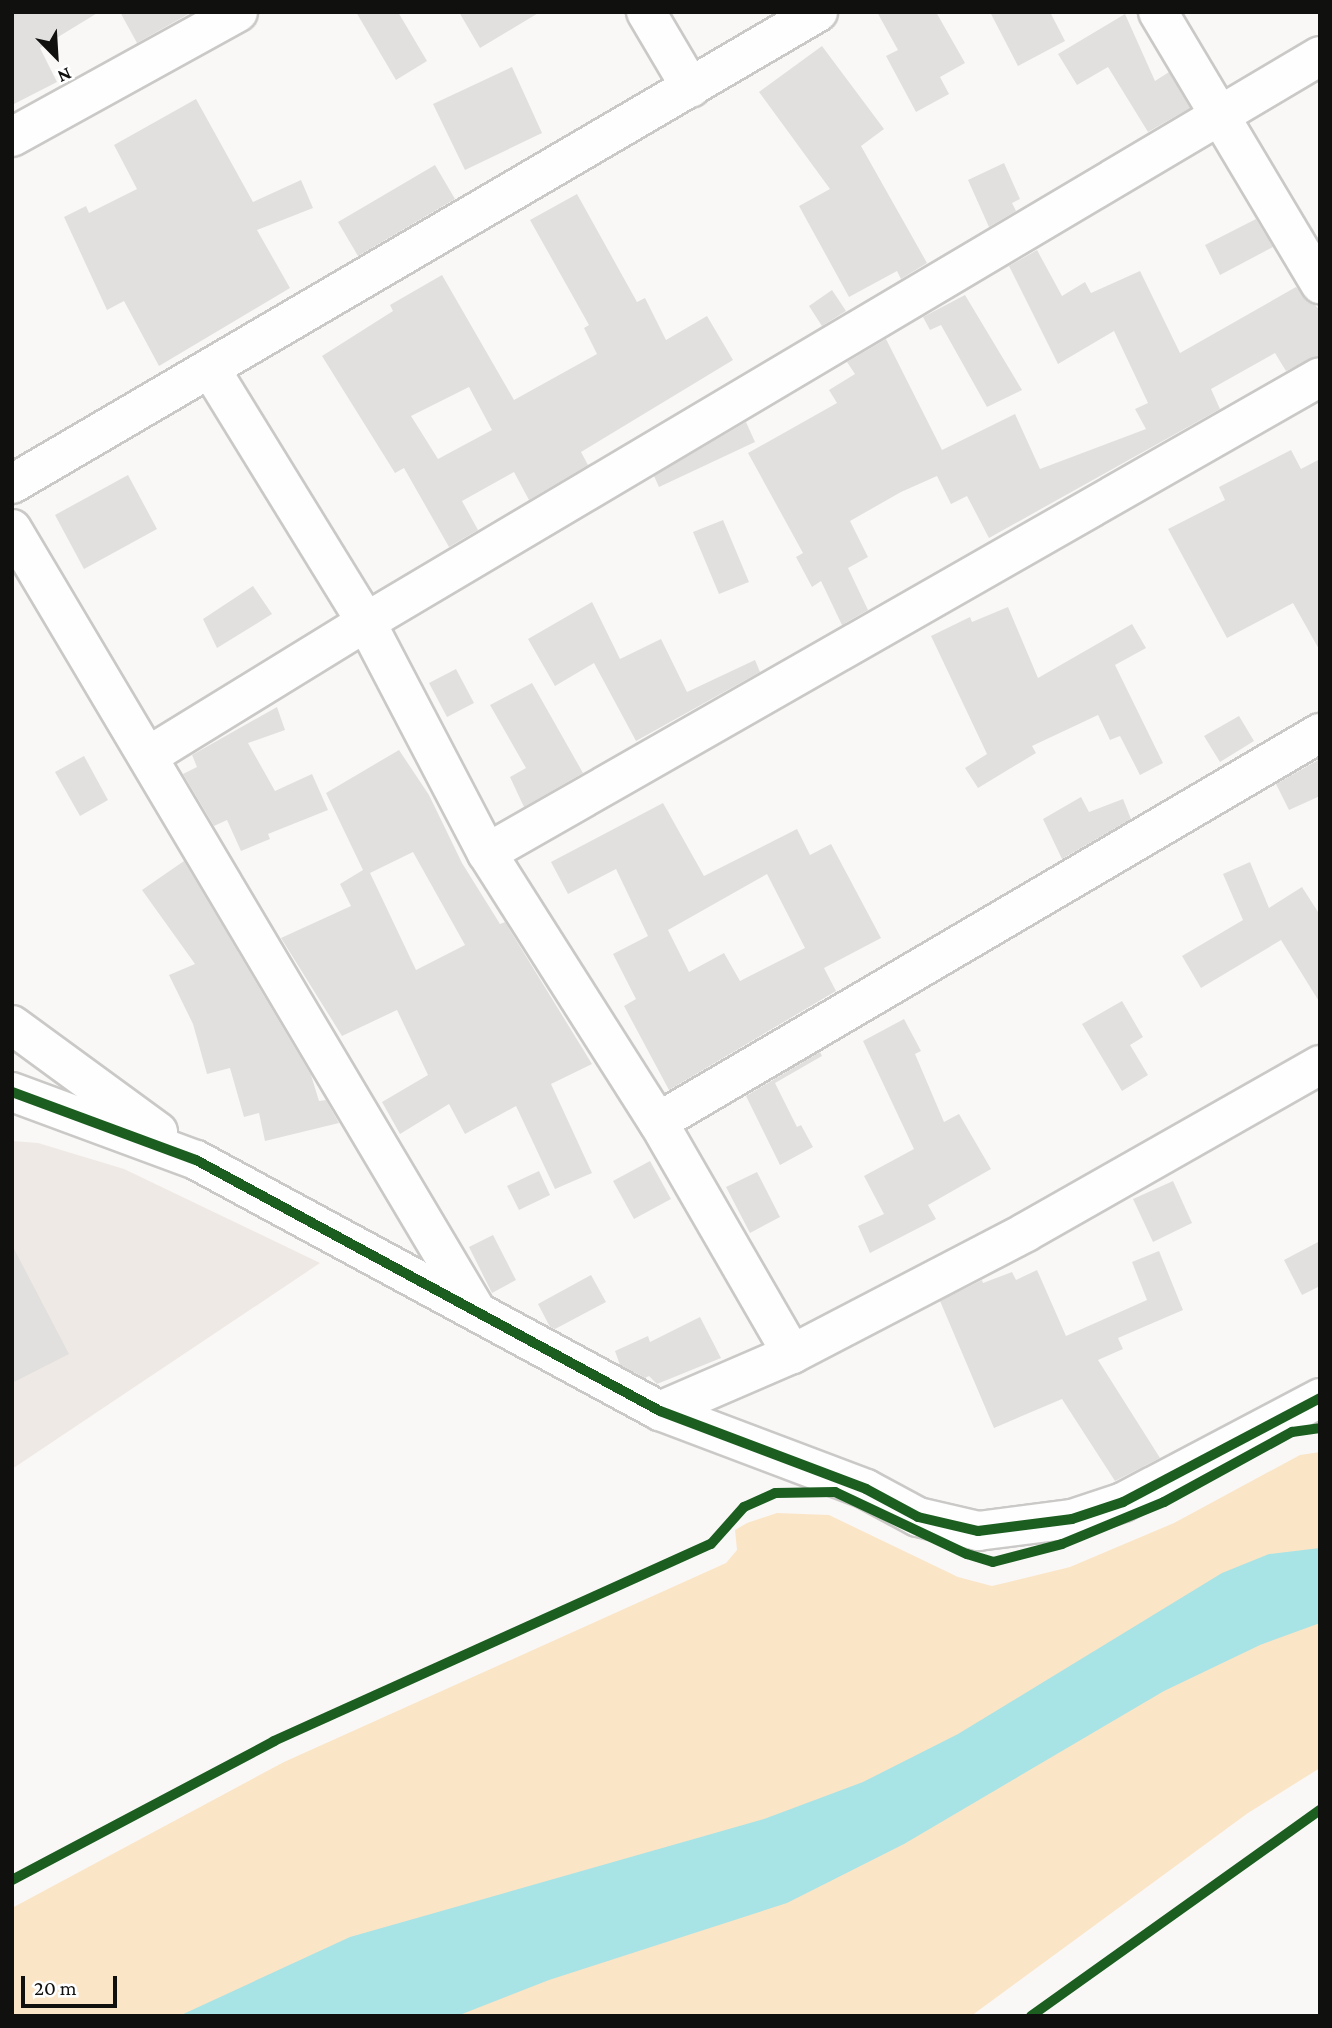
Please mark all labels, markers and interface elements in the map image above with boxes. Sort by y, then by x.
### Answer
north arrow [21,21,91,91]
text: N [55,63,75,88]
scale bar [24,1962,121,2006]
text: 20 m [34,1976,77,2000]

